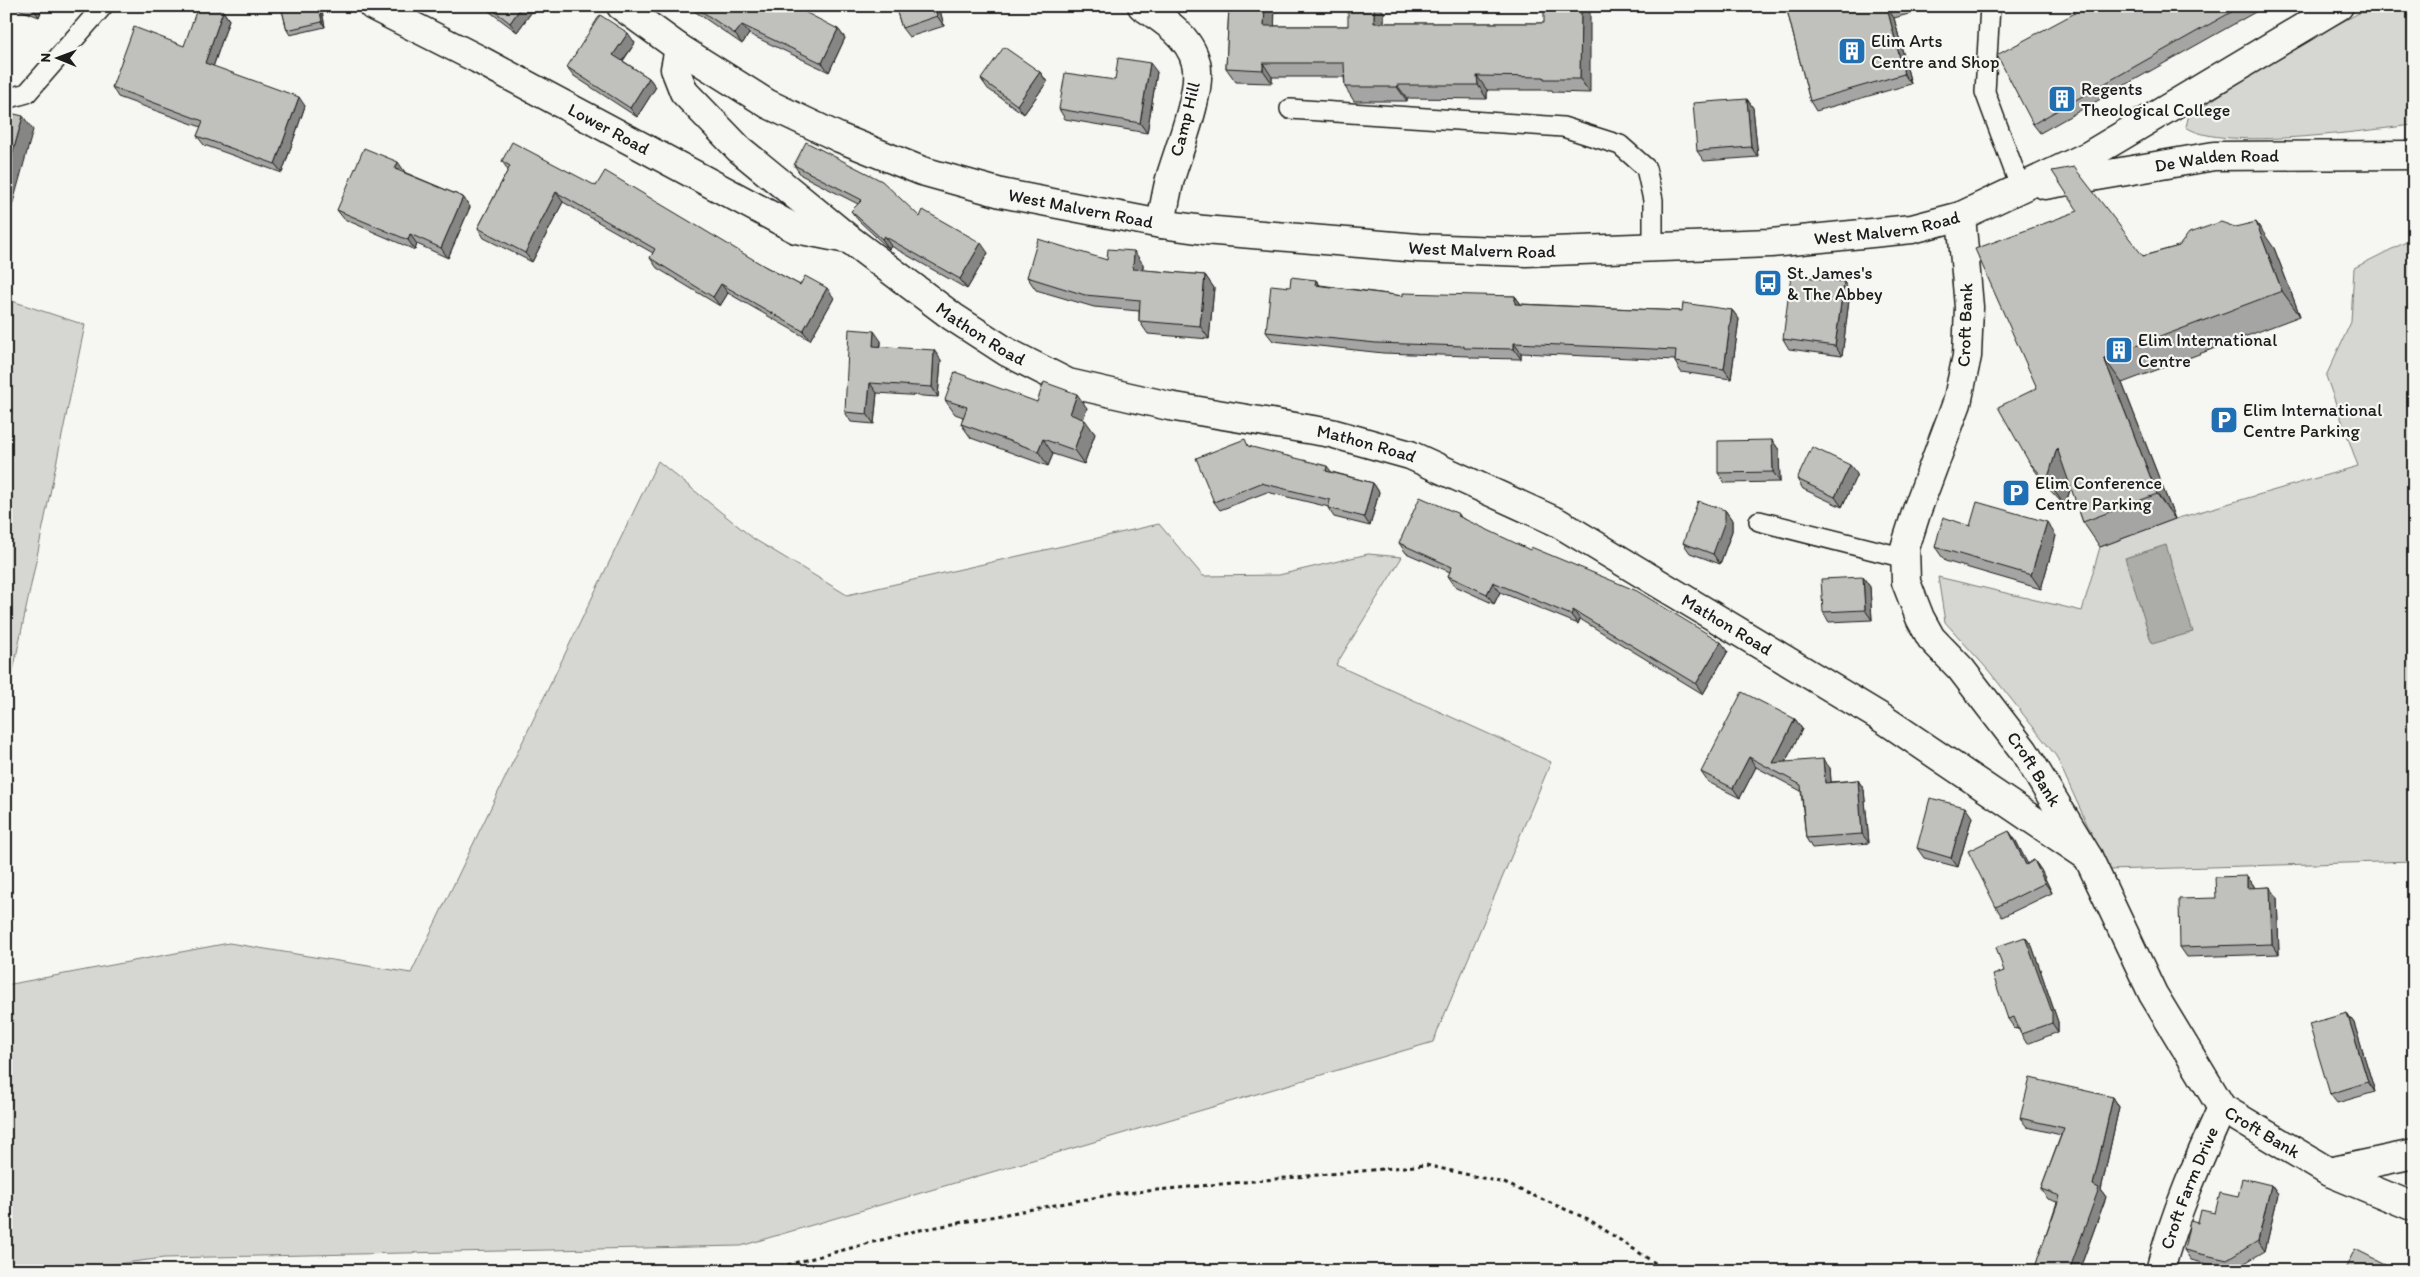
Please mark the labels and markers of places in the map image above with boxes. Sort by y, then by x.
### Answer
place label: Elim Arts Centre and Shop [1871,30,1999,73]
building icon: Elim Arts Centre and Shop [1837,36,1867,66]
place label: Regents Theological College [2081,78,2230,121]
building icon: Regents Theological College [2047,84,2077,114]
place label: St. James's & The Abbey [1787,262,1883,305]
bus stop icon: St. James's & The Abbey [1753,268,1783,298]
place label: Elim International Centre [2138,329,2277,372]
building icon: Elim International Centre [2104,335,2134,365]
place label: Elim International Centre Parking [2243,399,2382,442]
parking icon: Elim International Centre Parking [2209,405,2239,435]
place label: Elim Conference Centre Parking [2035,472,2162,515]
parking icon: Elim Conference Centre Parking [2001,478,2031,508]

